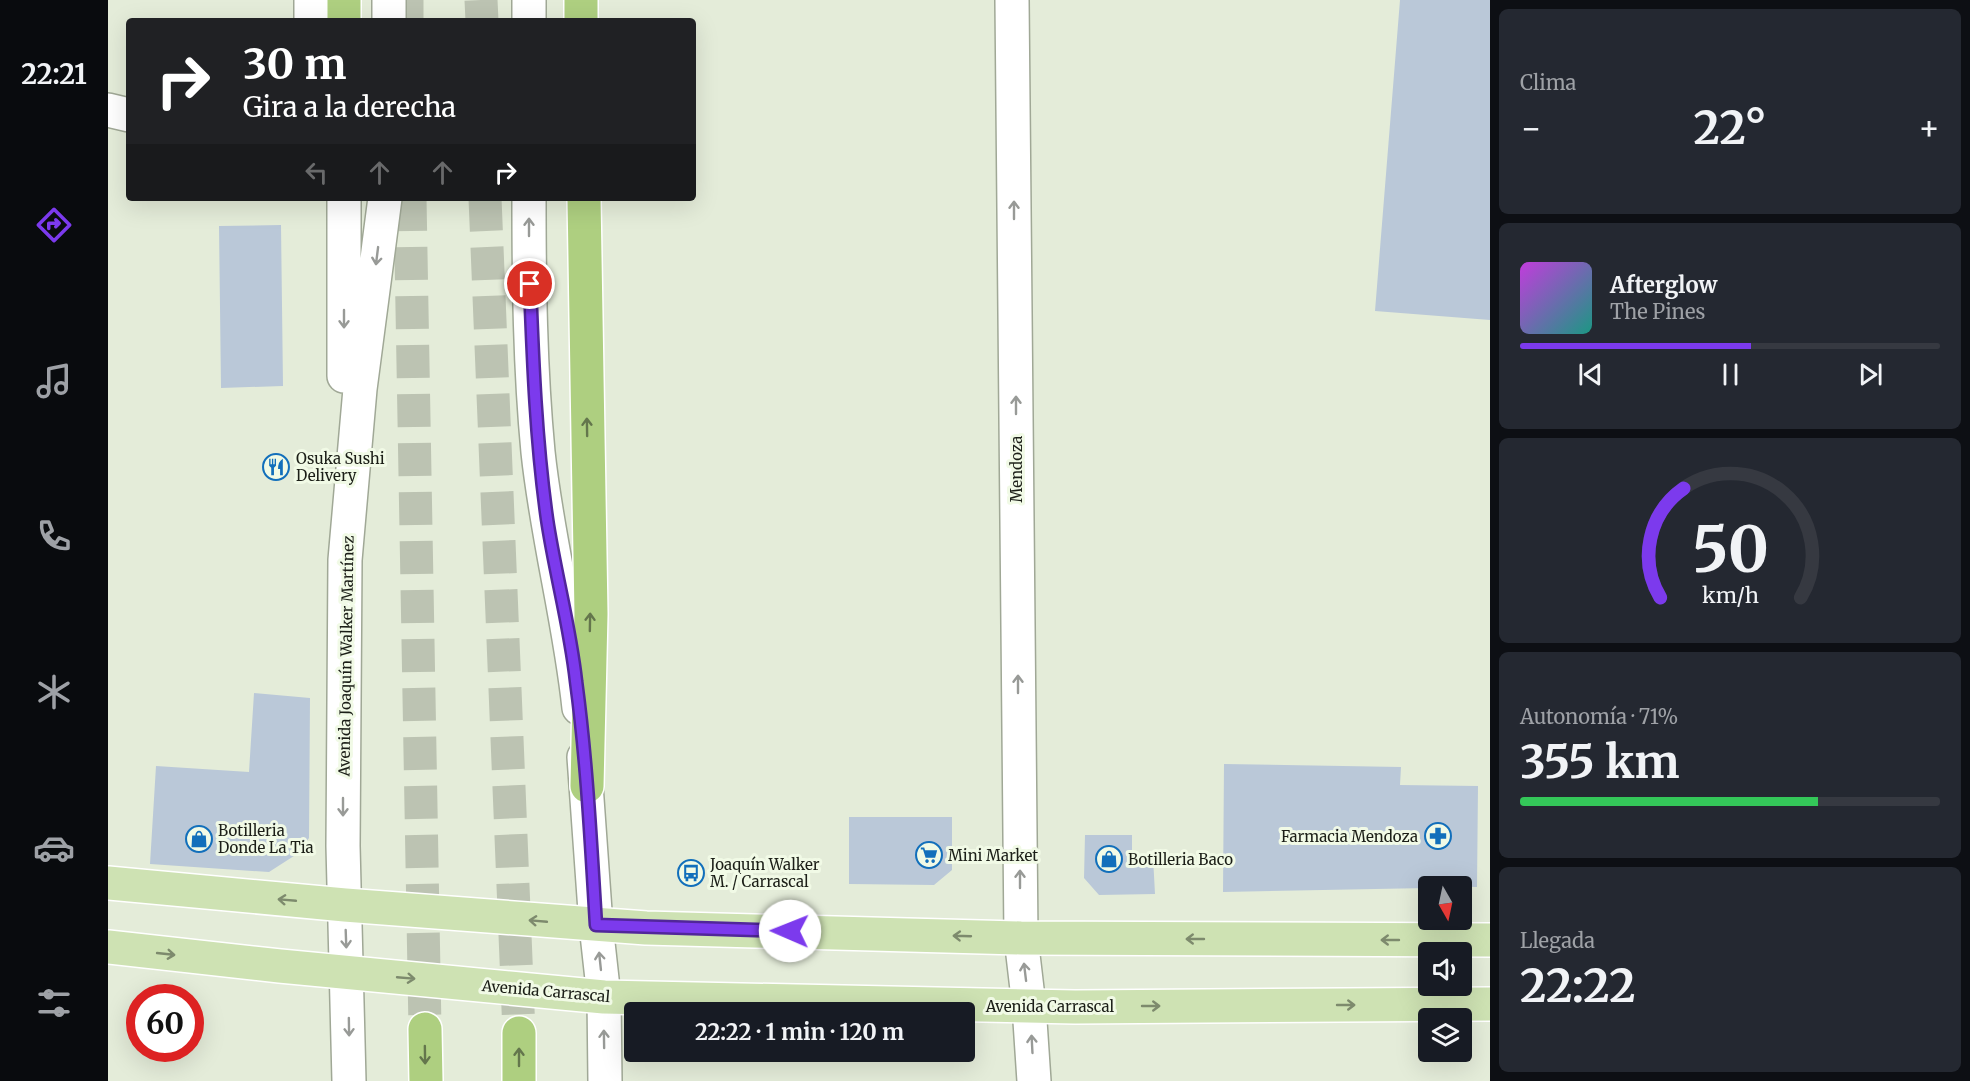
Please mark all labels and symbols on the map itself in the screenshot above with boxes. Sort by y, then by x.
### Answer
one-way arrow [1008,201,1020,221]
one-way arrow [523,218,535,238]
one-way arrow [372,246,383,265]
pin [504,258,555,309]
one-way arrow [338,309,350,329]
one-way arrow [1010,396,1022,416]
one-way arrow [582,418,593,438]
street label: Mendoza [1007,436,1026,502]
place label: Osuka Sushi Delivery [296,449,385,485]
restaurant icon: Osuka Sushi Delivery [261,452,291,482]
street label: Avenida Joaquín Walker Martínez [334,535,358,778]
one-way arrow [585,613,596,633]
one-way arrow [1012,675,1024,695]
one-way arrow [337,797,349,817]
place label: Botilleria Donde La Tia [218,821,314,857]
pharmacy icon: Farmacia Mendoza [1423,821,1453,851]
shop icon: Botilleria Donde La Tia [184,824,214,854]
place label: Farmacia Mendoza [1281,827,1418,846]
supermarket icon: Mini Market [914,840,944,870]
shop icon: Botilleria Baco [1094,844,1124,874]
place label: Mini Market [948,846,1038,865]
place label: Botilleria Baco [1128,850,1233,869]
place label: Joaquín Walker M. / Carrascal [709,855,820,891]
bus stop icon: Joaquín Walker M. / Carrascal [676,858,706,888]
one-way arrow [1014,870,1026,890]
north arrow [1418,876,1472,930]
one-way arrow [277,894,297,905]
position arrow [758,899,822,963]
one-way arrow [528,915,548,926]
one-way arrow [341,928,352,948]
one-way arrow [953,930,973,942]
one-way arrow [1185,933,1205,944]
one-way arrow [1380,934,1400,946]
one-way arrow [156,948,176,959]
one-way arrow [594,952,605,971]
one-way arrow [1019,963,1030,982]
one-way arrow [395,973,415,984]
street label: Avenida Carrascal [480,976,611,1006]
speed limit sign: 60 [126,984,204,1062]
street label: Avenida Carrascal [985,997,1115,1016]
one-way arrow [1335,999,1355,1011]
one-way arrow [1140,1001,1160,1012]
one-way arrow [343,1016,354,1036]
one-way arrow [598,1029,610,1049]
one-way arrow [1026,1034,1037,1054]
one-way arrow [420,1044,431,1064]
one-way arrow [513,1048,525,1068]

